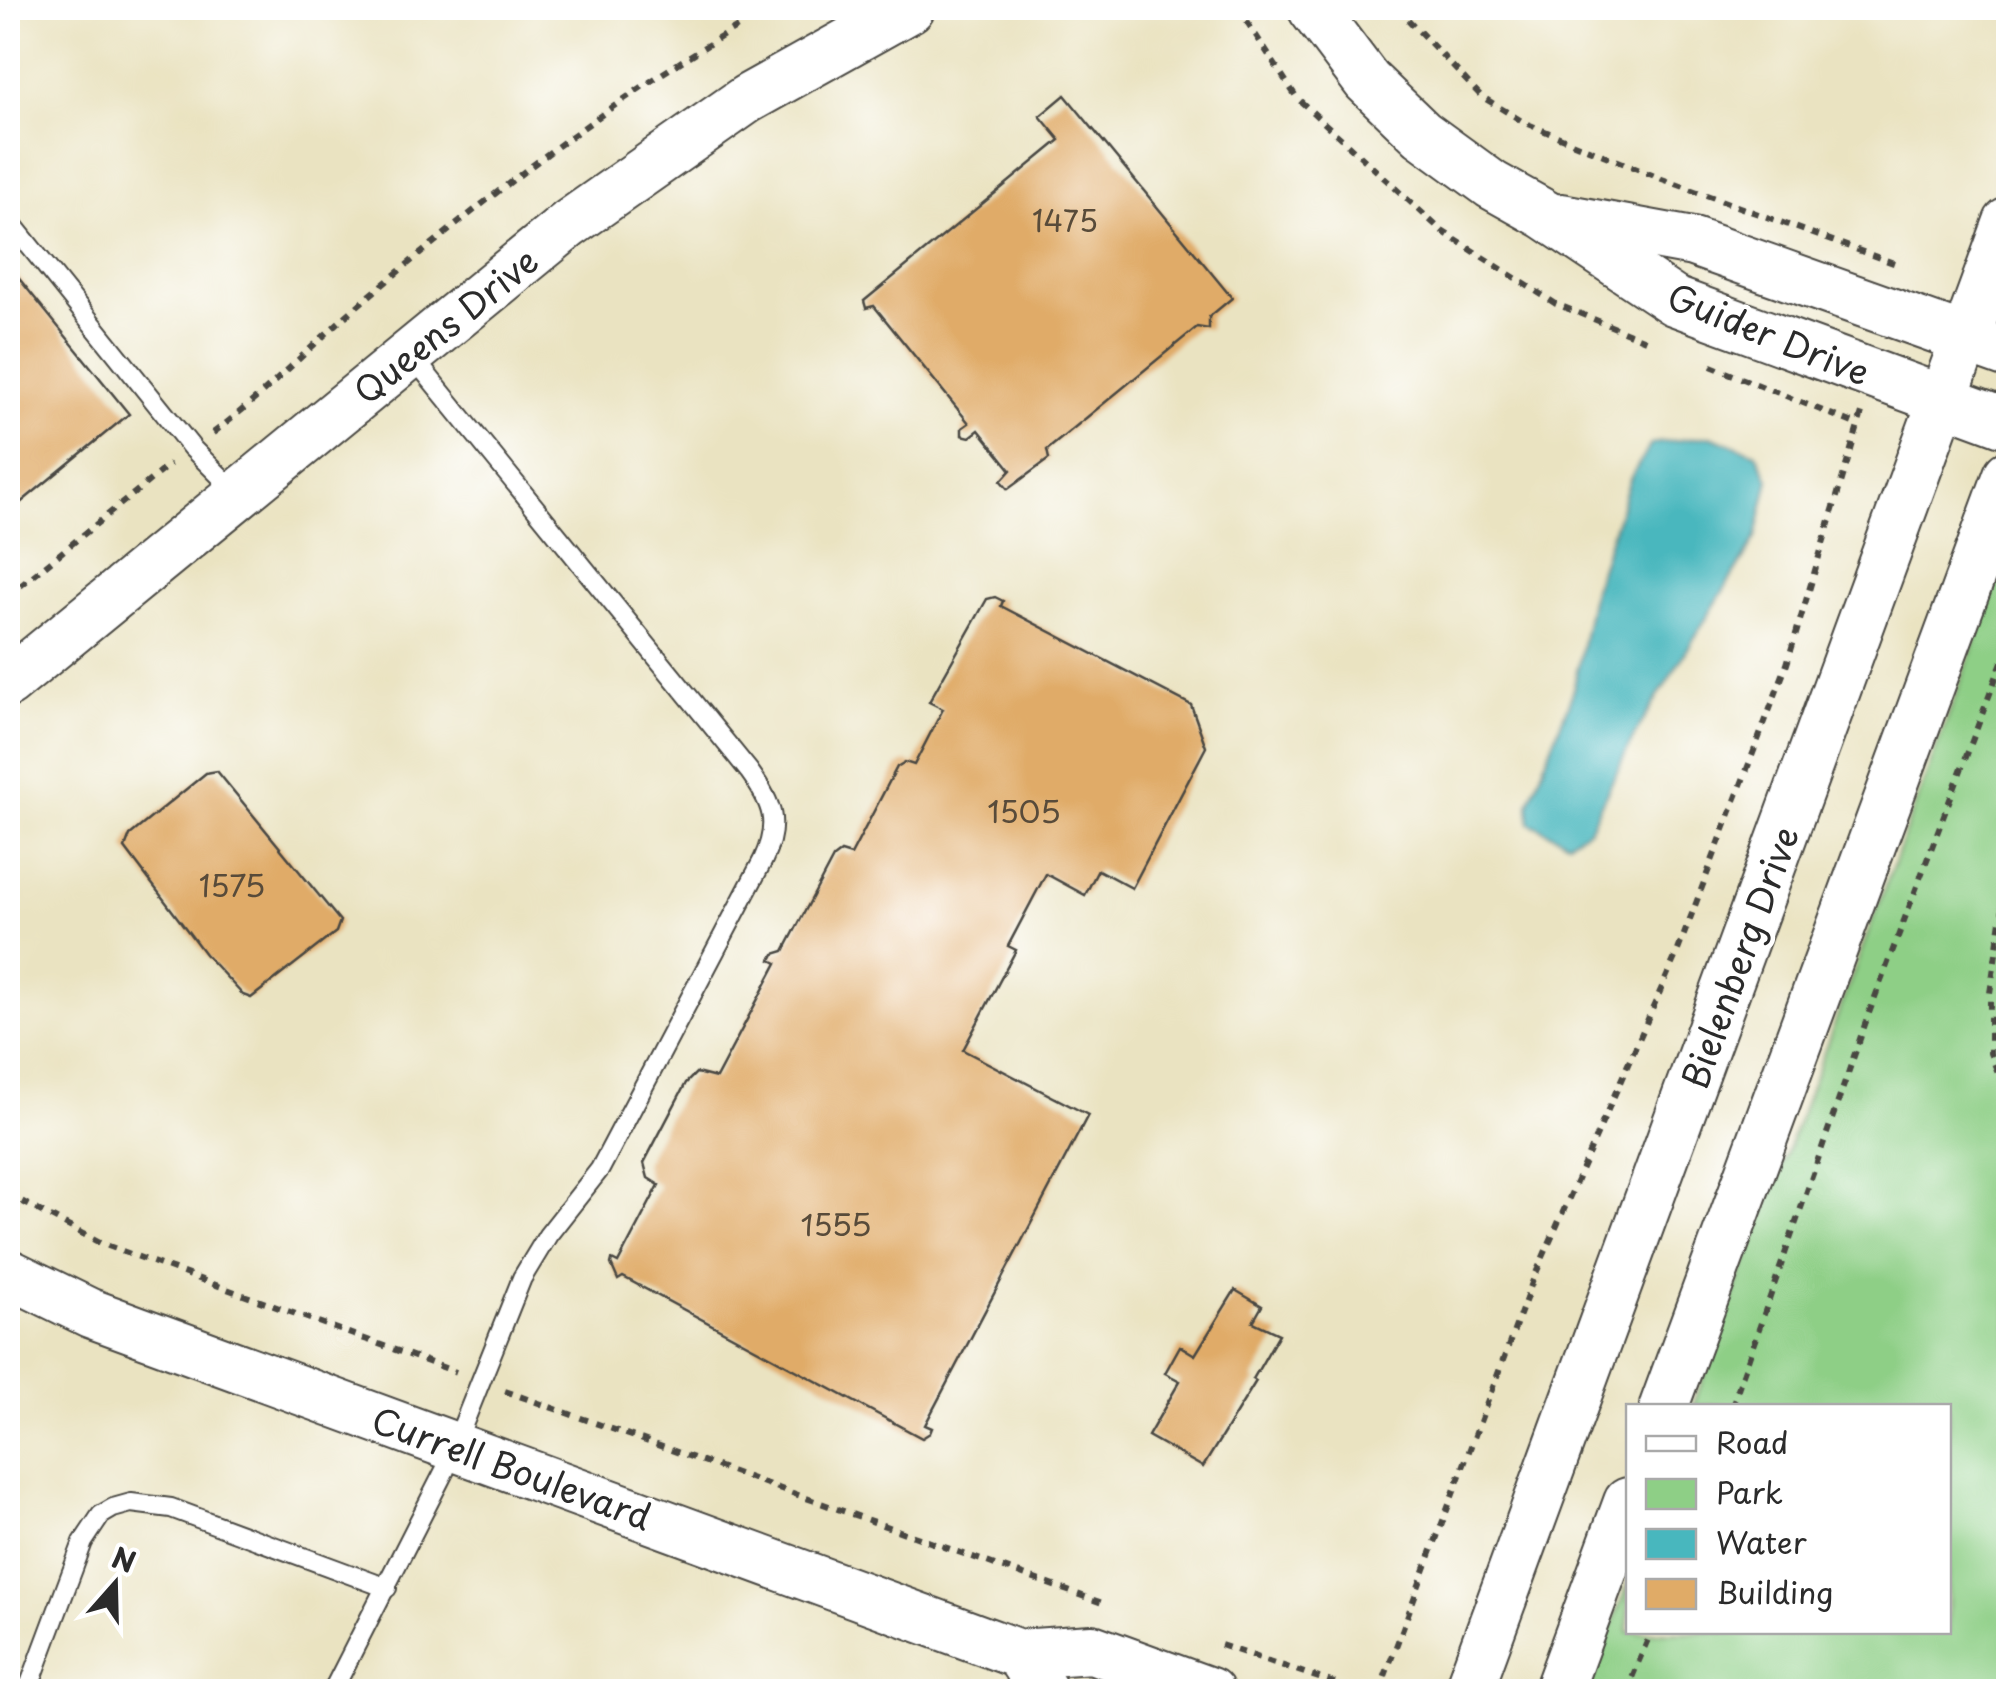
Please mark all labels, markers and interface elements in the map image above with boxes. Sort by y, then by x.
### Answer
house number: 1475 [1032,197,1098,242]
street label: Queens Drive [341,234,549,416]
street label: Guider Drive [1660,268,1878,398]
house number: 1505 [987,788,1061,833]
street label: Bielenberg Drive [1667,818,1811,1096]
house number: 1575 [199,862,265,907]
house number: 1555 [800,1201,872,1246]
street label: Currell Boulevard [365,1392,659,1542]
legend [1626,1404,1951,1634]
text: Road [1716,1419,1789,1464]
text: Park [1716,1469,1783,1514]
text: Water [1716,1519,1807,1564]
north arrow [65,1534,165,1634]
text: N [106,1535,142,1583]
text: Building [1716,1569,1833,1614]

